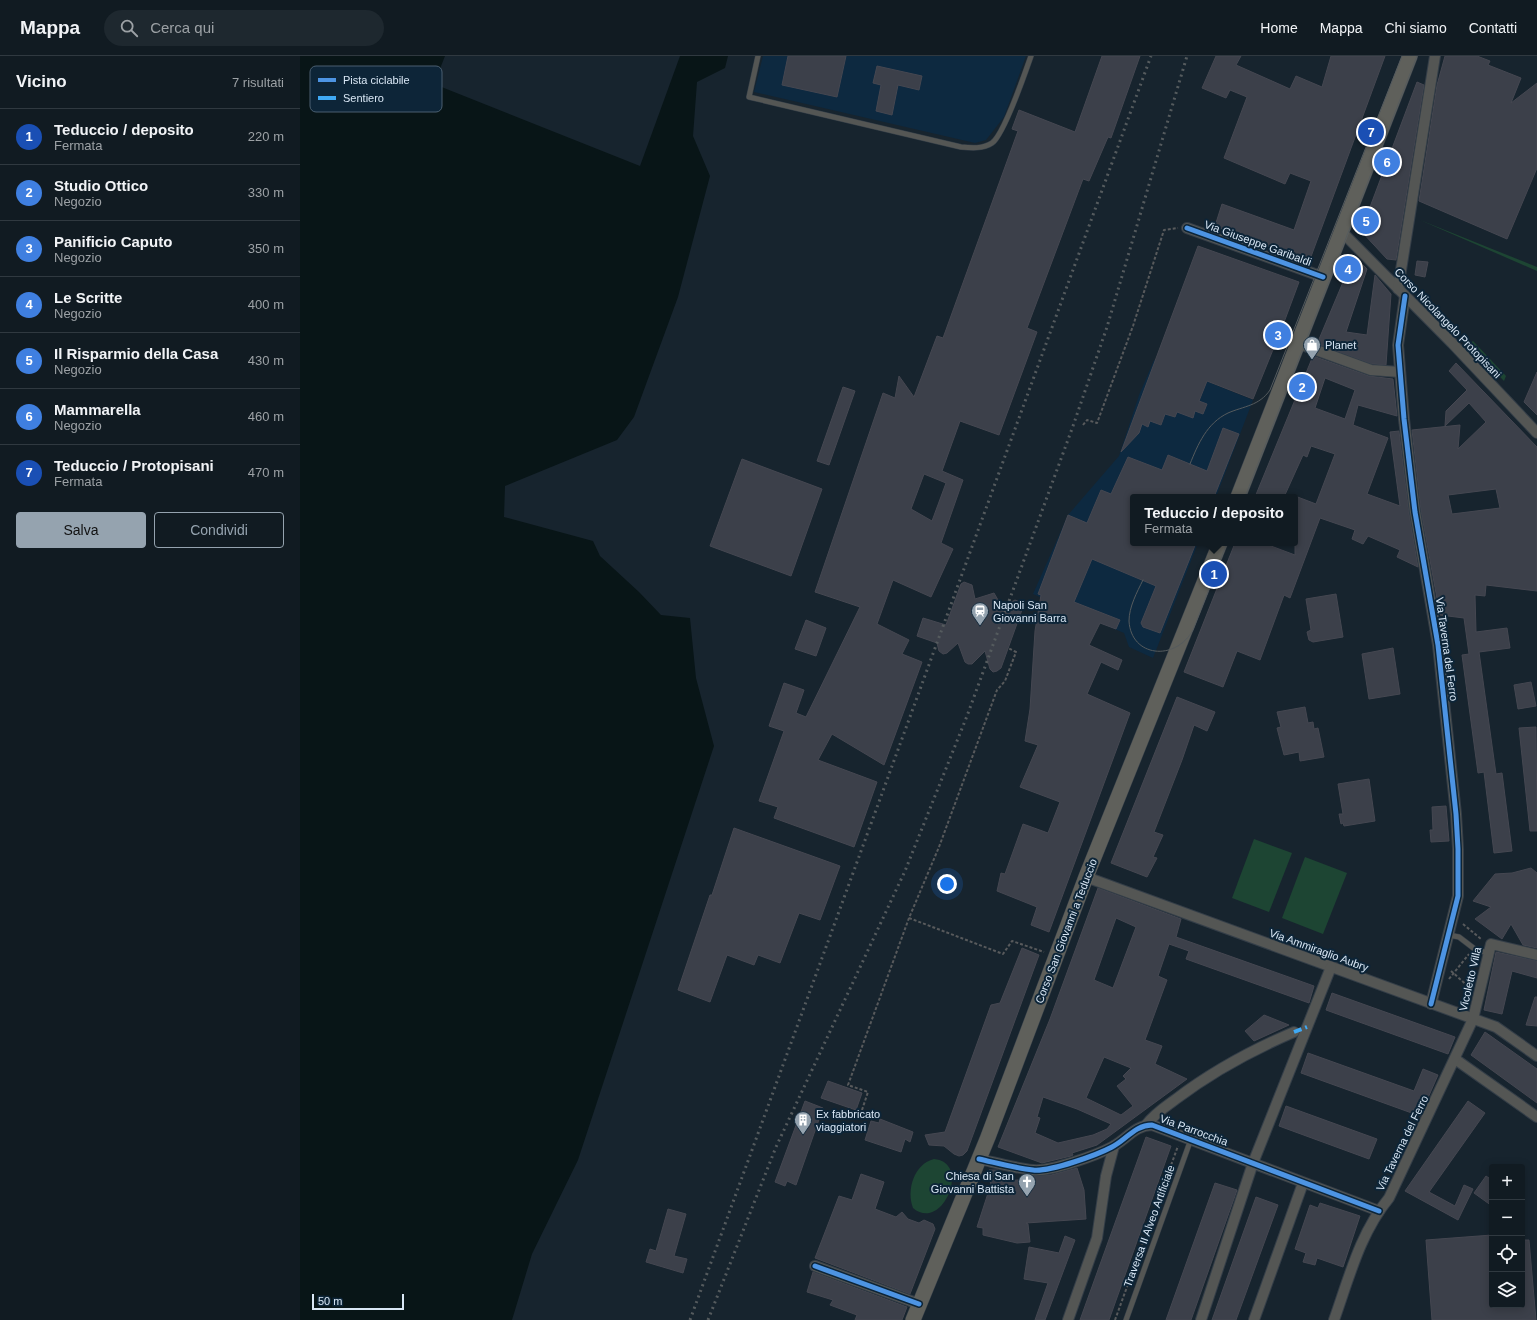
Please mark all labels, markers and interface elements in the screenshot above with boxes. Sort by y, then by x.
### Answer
search box [104,10,384,46]
text: Mappa [20,17,80,38]
icon: search [118,17,140,39]
text: Cerca qui [150,19,214,36]
text: Home [1260,20,1298,36]
text: Mappa [1320,20,1363,36]
text: Chi siamo [1385,20,1447,36]
text: Contatti [1469,20,1517,36]
legend [310,66,442,112]
text: Vicino [16,72,67,91]
text: Pista ciclabile [343,74,410,86]
text: 7 risultati [232,75,284,90]
text: Sentiero [343,92,384,104]
pin: 7 [1358,117,1384,147]
text: Teduccio / deposito [54,121,194,138]
text: 1 [25,129,33,144]
text: 220 m [248,129,284,144]
text: Fermata [54,138,102,153]
pin: 6 [1374,147,1400,177]
text: Studio Ottico [54,177,148,194]
text: 2 [25,185,33,200]
text: 330 m [248,185,284,200]
text: Negozio [54,194,102,209]
pin: 5 [1353,206,1379,236]
street label: Via Giuseppe Garibaldi [1203,218,1313,268]
text: Panificio Caputo [54,233,172,250]
text: 3 [25,241,33,256]
text: 350 m [248,241,284,256]
text: Negozio [54,250,102,265]
pin: 4 [1335,254,1361,284]
street label: Corso Nicolangelo Protopisani [1392,266,1504,380]
text: Le Scritte [54,289,122,306]
text: 4 [25,297,33,312]
text: 400 m [248,297,284,312]
text: Negozio [54,306,102,321]
pin: 3 [1265,320,1291,350]
shop icon: Planet [1302,335,1322,360]
place label: Planet [1325,339,1356,351]
text: Il Risparmio della Casa [54,345,218,362]
text: 5 [25,353,33,368]
text: 430 m [248,353,284,368]
text: Negozio [54,362,102,377]
pin: 2 [1289,372,1315,402]
text: Mammarella [54,401,141,418]
text: 6 [25,409,33,424]
text: 460 m [248,409,284,424]
text: Negozio [54,418,102,433]
text: Teduccio / Protopisani [54,457,214,474]
text: 7 [25,465,33,480]
text: 470 m [248,465,284,480]
text: Fermata [54,474,102,489]
popup [1130,494,1298,546]
text: Teduccio / deposito [1144,504,1284,521]
button: Salva [16,512,146,548]
button: Condividi [154,512,284,548]
text: Fermata [1144,521,1193,536]
pin: 1 [1201,559,1227,589]
street label: Via Taverna del Ferro [1434,596,1460,702]
place label: Napoli San Giovanni Barra [993,599,1067,624]
station icon: Napoli San Giovanni Barra [970,601,990,626]
street label: Corso San Giovanni a Teduccio [1033,857,1099,1005]
your location [937,874,957,894]
street label: Via Ammiraglio Aubry [1268,927,1371,974]
street label: Vicoletto Villa [1457,945,1483,1012]
street label: Via Taverna del Ferro [1374,1093,1430,1193]
place label: Ex fabbricato viaggiatori [816,1108,880,1133]
building icon: Ex fabbricato viaggiatori [793,1110,813,1135]
street label: Via Parrocchia [1158,1112,1230,1148]
street label: Traversa II Alveo Artificiale [1121,1163,1177,1289]
map controls [1489,1164,1525,1308]
button: + [1489,1164,1525,1200]
place label: Chiesa di San Giovanni Battista [931,1170,1015,1195]
church icon: Chiesa di San Giovanni Battista [1017,1172,1037,1197]
button: − [1489,1200,1525,1236]
button: locate [1489,1236,1525,1272]
button: layers [1489,1272,1525,1308]
scale bar [312,1292,404,1311]
text: 50 m [318,1295,342,1307]

